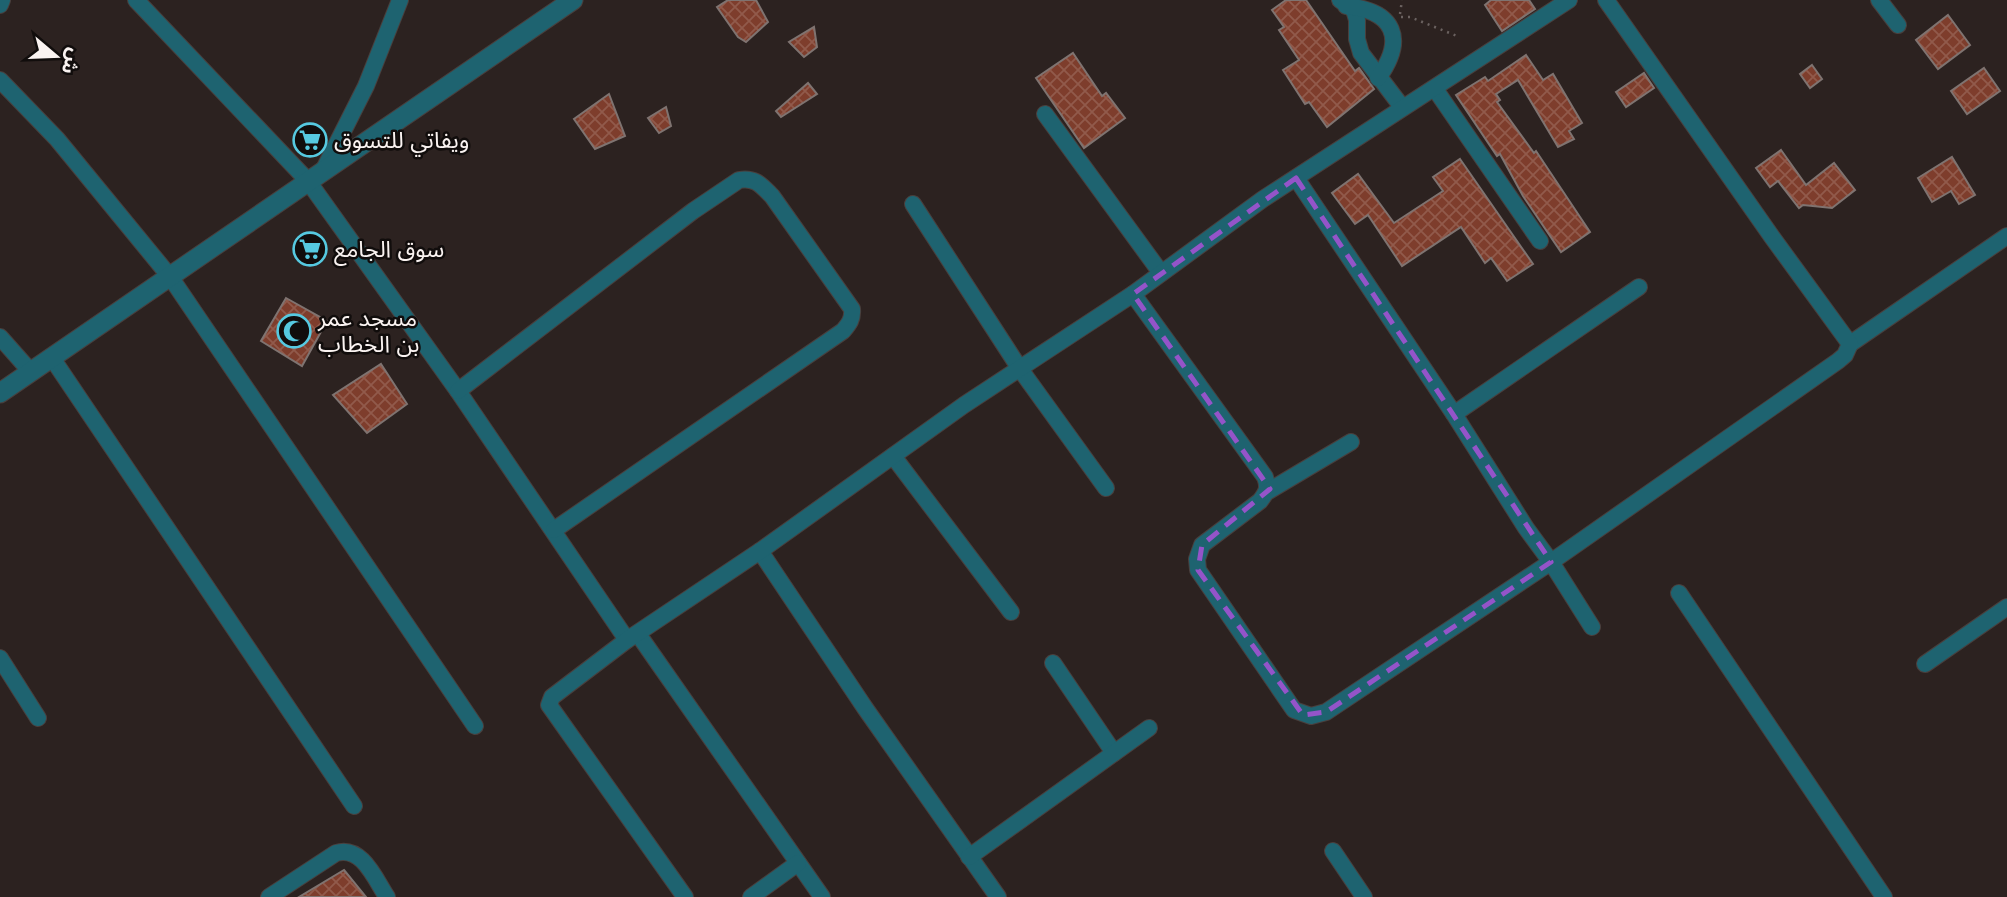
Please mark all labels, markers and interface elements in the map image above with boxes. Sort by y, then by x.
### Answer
north arrow [21,21,91,91]
text: ش [56,45,87,77]
supermarket icon: ويفاتي للتسوق [291,121,329,159]
place label: ويفاتي للتسوق [334,126,469,157]
supermarket icon: سوق الجامع [291,230,329,268]
place label: سوق الجامع [334,235,444,266]
place label: مسجد عمر بن الخطاب [317,304,419,358]
mosque icon: مسجد عمر بن الخطاب [275,312,313,350]

